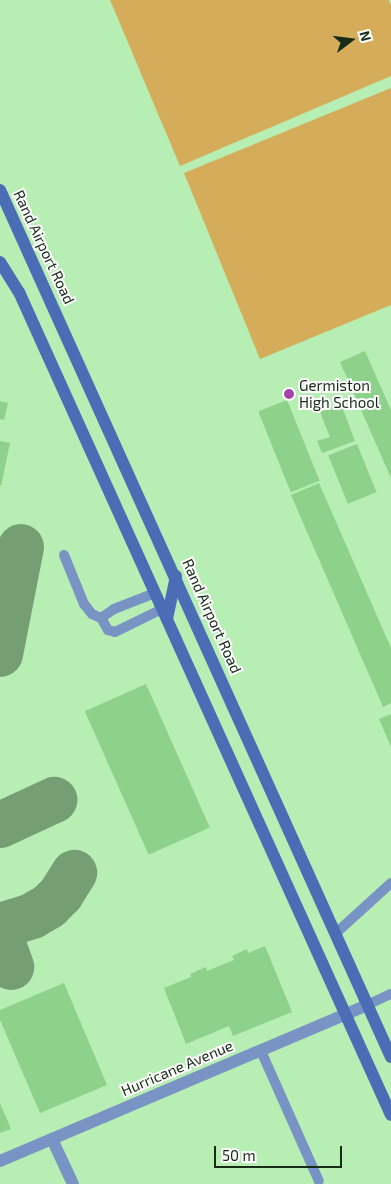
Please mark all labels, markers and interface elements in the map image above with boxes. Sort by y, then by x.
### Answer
north arrow [326,15,376,65]
text: N [356,29,375,43]
street label: Rand Airport Road [10,187,78,307]
place label: Germiston High School [299,376,379,411]
marker: Germiston High School [283,388,295,400]
street label: Rand Airport Road [179,556,245,676]
street label: Hurricane Avenue [118,1036,236,1100]
scale bar [216,1136,344,1168]
text: 50 m [222,1146,256,1164]

